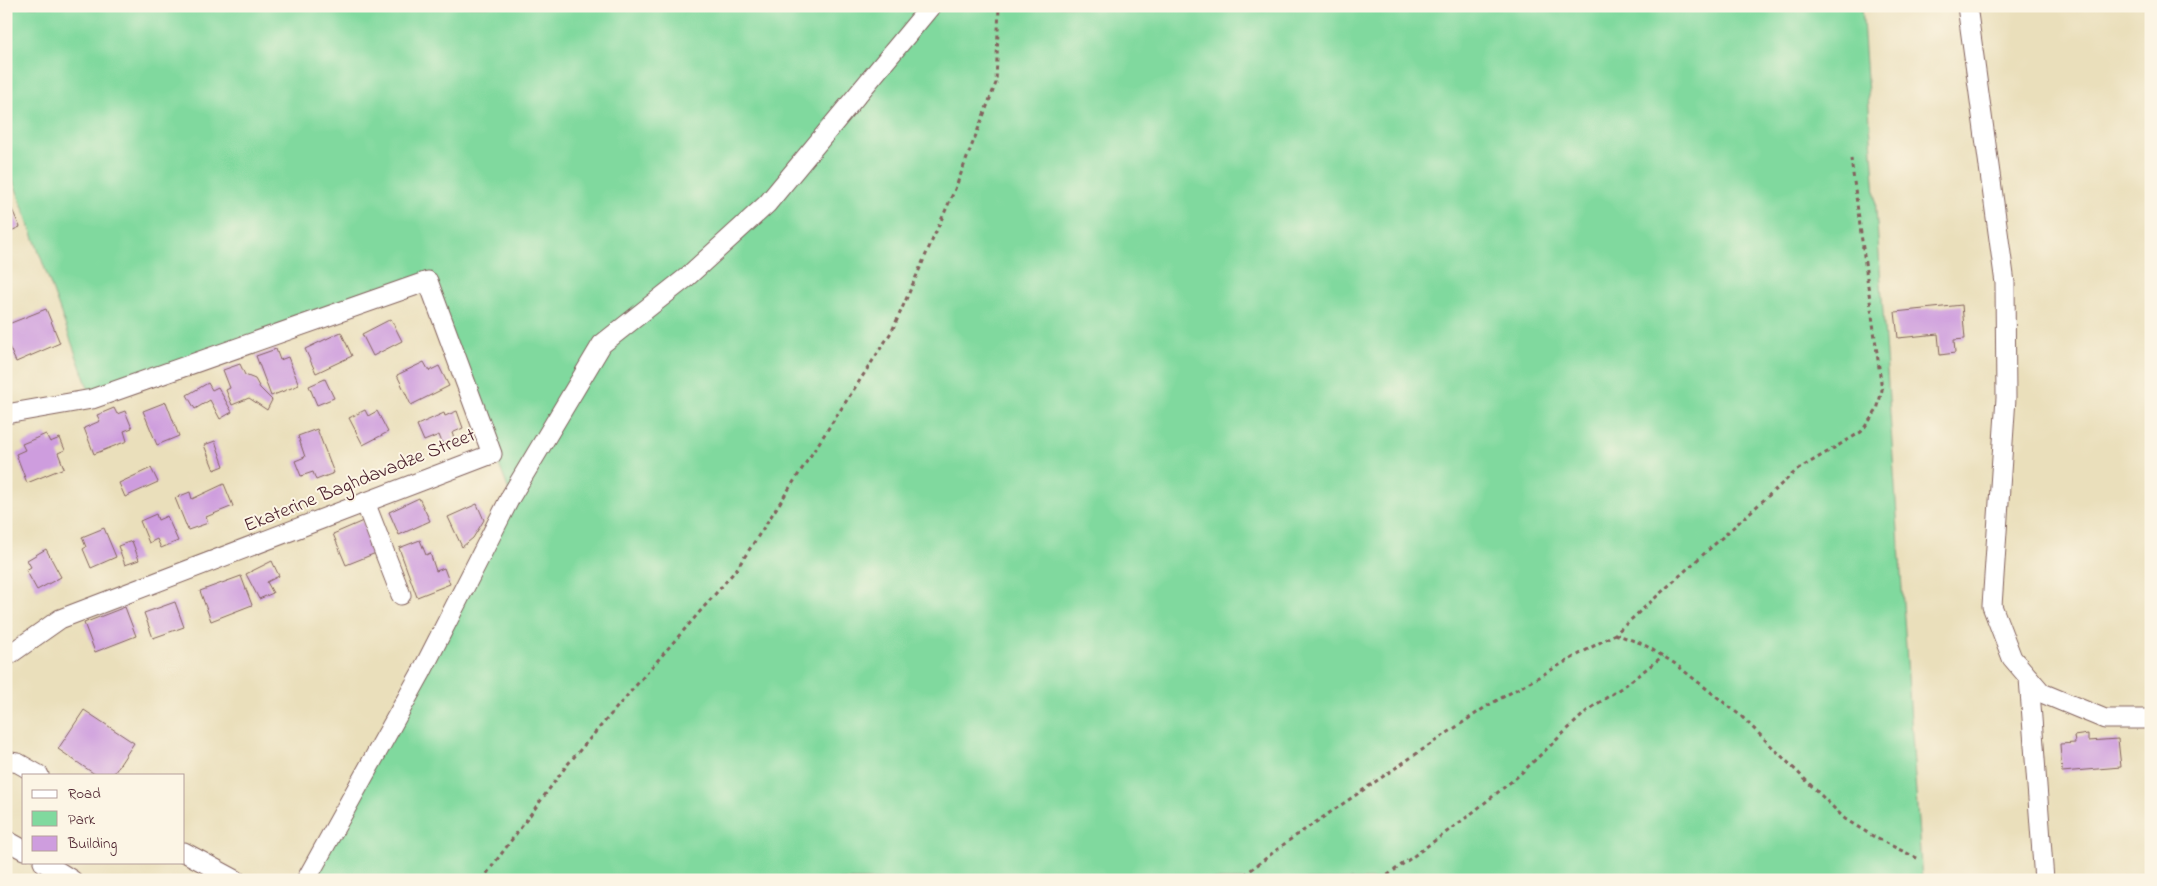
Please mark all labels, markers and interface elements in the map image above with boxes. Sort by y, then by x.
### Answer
street label: Ekaterine Baghdavadze Street [240,421,481,542]
legend [22,774,185,864]
text: Road [68,783,101,805]
text: Park [68,809,96,831]
text: Building [67,833,117,856]

